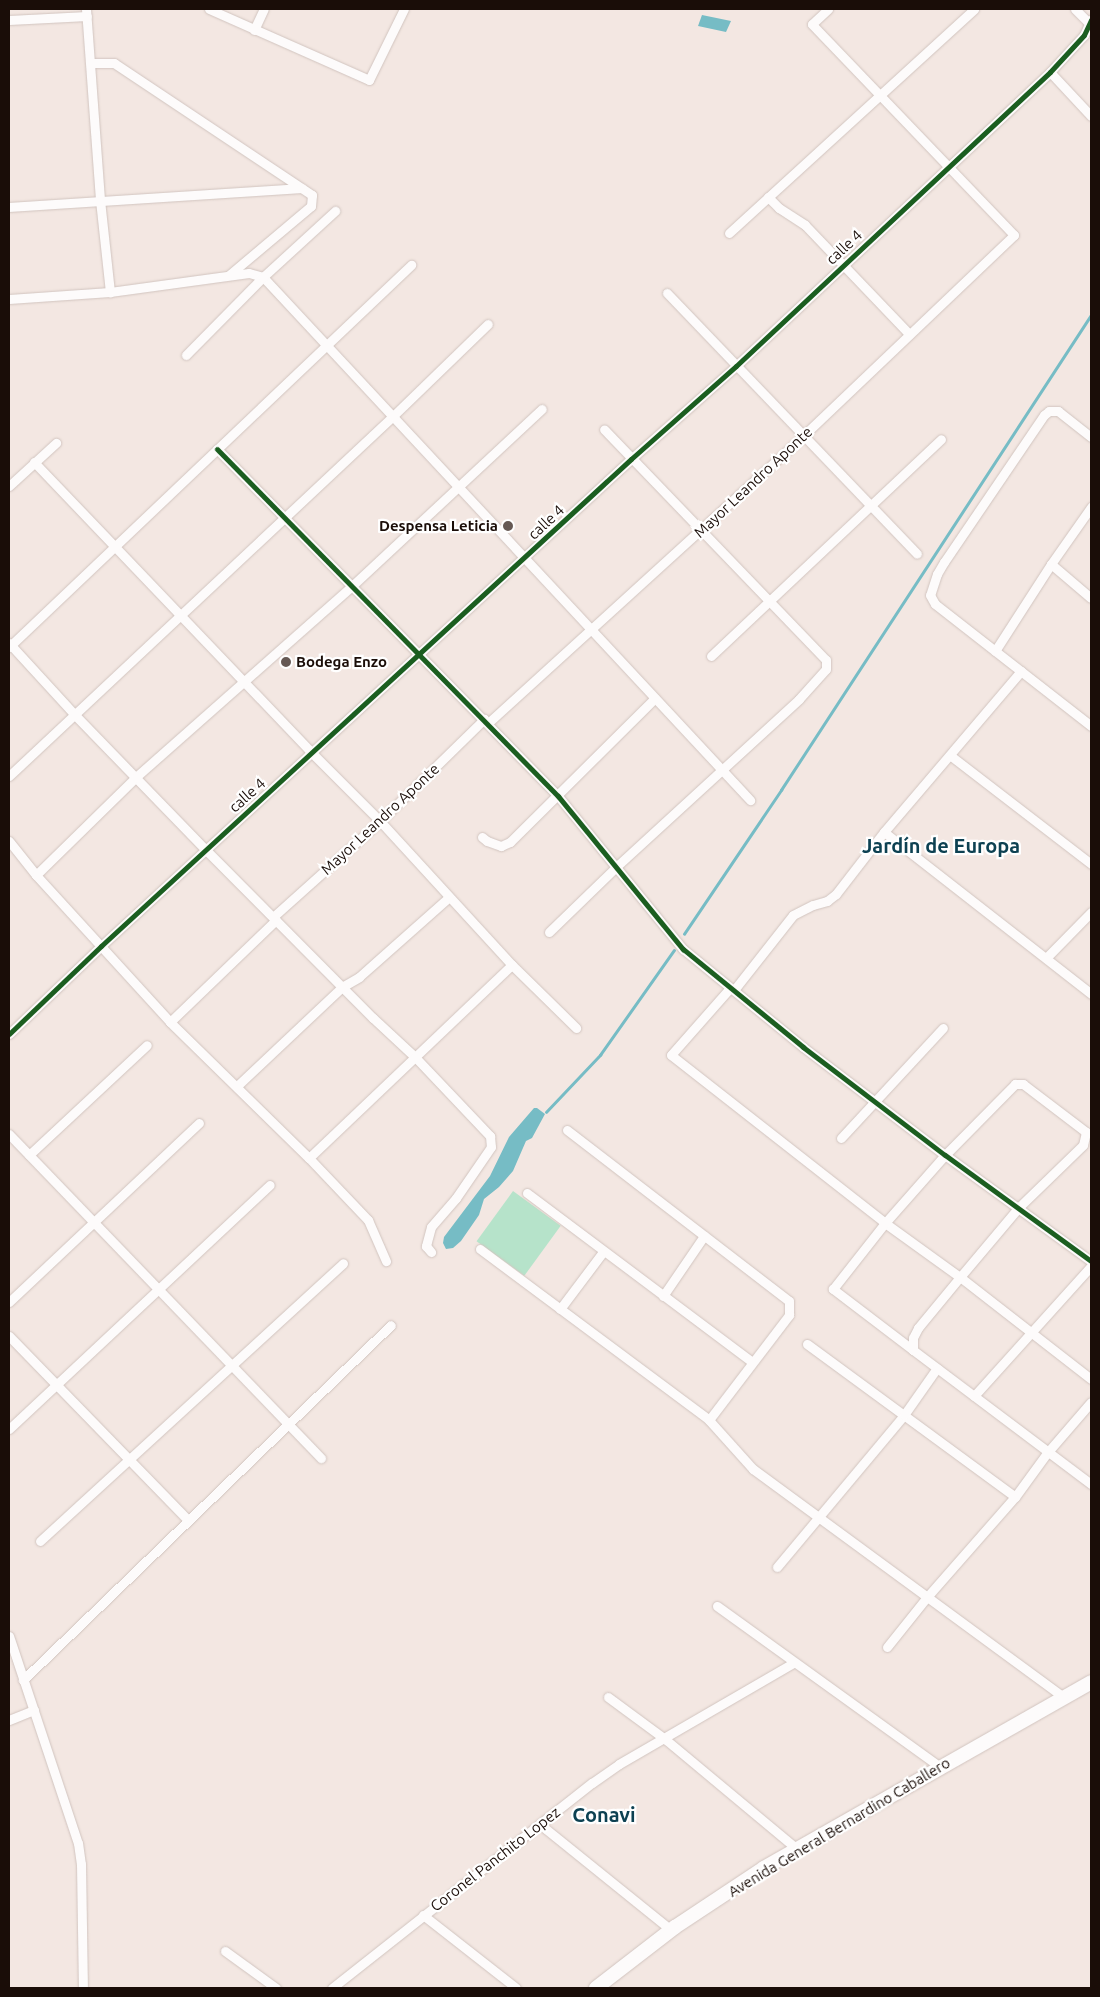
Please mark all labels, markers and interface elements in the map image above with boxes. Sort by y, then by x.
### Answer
street label: calle 4 [822,226,866,268]
street label: Mayor Leandro Aponte [690,423,816,541]
street label: calle 4 [524,501,568,543]
place label: Despensa Leticia [379,517,498,535]
marker: Despensa Leticia [502,520,514,532]
place label: Bodega Enzo [296,653,387,671]
marker: Bodega Enzo [280,656,292,668]
street label: Mayor Leandro Aponte [317,760,443,878]
street label: calle 4 [225,774,269,816]
district label: Jardín de Europa [862,833,1020,857]
street label: Avenida General Bernardino Caballero [725,1753,953,1901]
district label: Conavi [572,1802,636,1826]
street label: Coronel Panchito Lopez [427,1803,563,1915]

